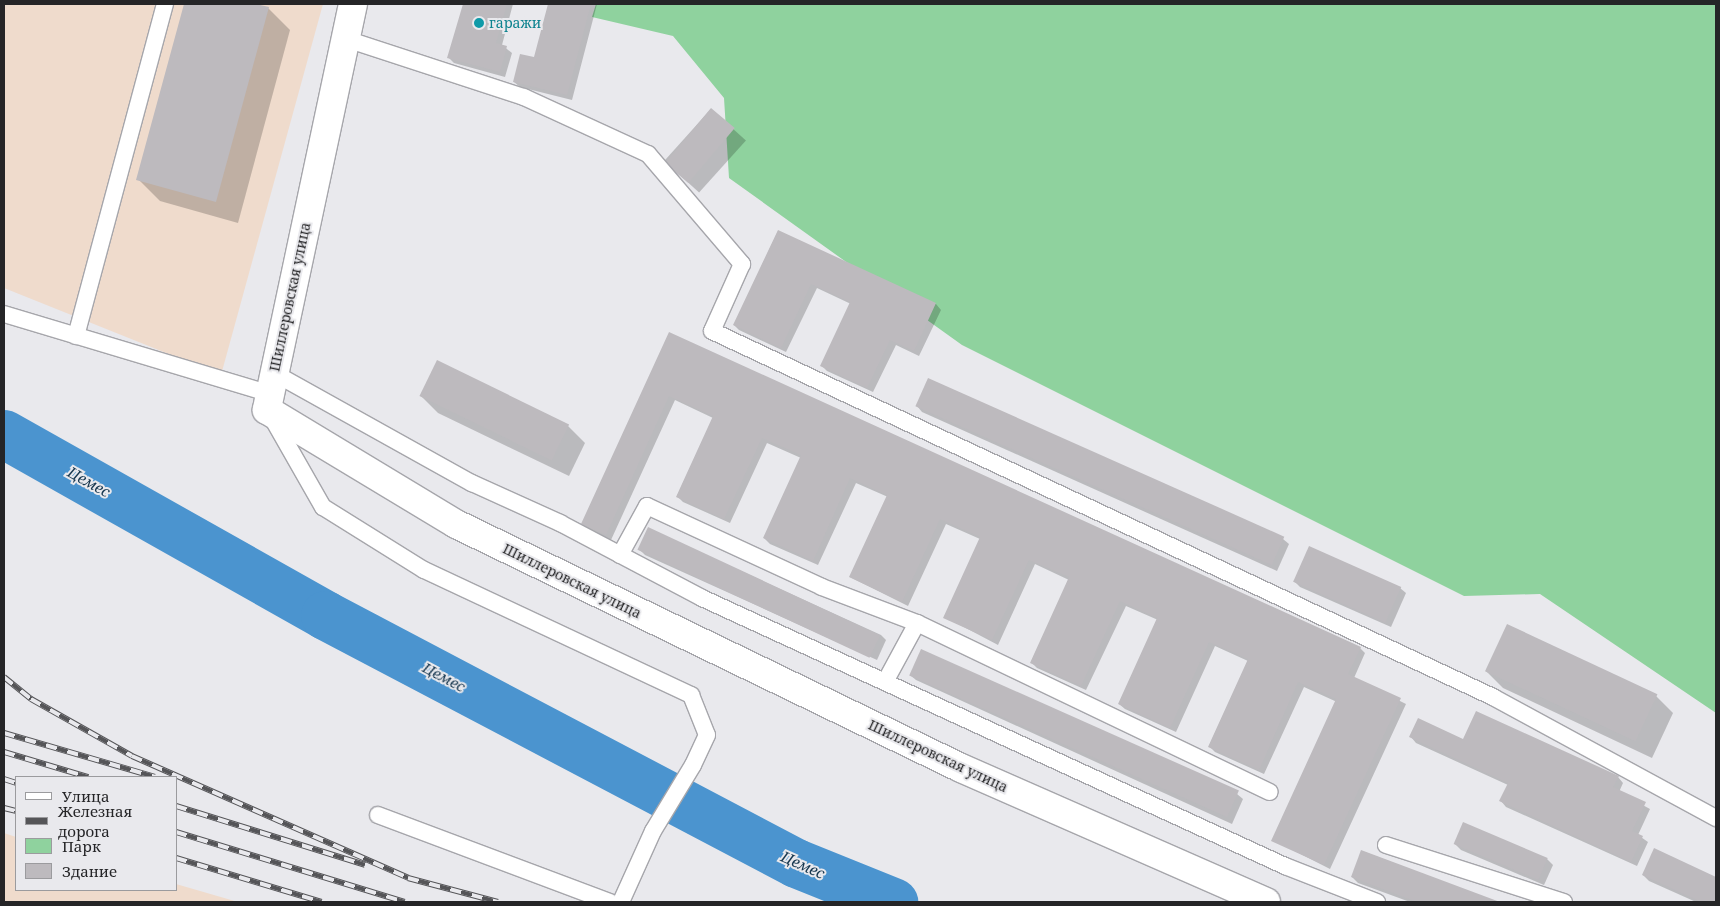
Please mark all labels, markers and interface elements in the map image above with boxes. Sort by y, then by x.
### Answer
place label: гаражи [489,15,541,31]
marker: гаражи [473,17,485,29]
street label: Шиллеровская улица [266,221,314,373]
water label: Цемес [65,463,113,501]
street label: Шиллеровская улица [500,540,644,622]
water label: Цемес [420,658,468,696]
street label: Шиллеровская улица [866,716,1010,796]
legend [15,776,178,891]
text: Улица [62,786,110,806]
text: Железная дорога [58,801,132,841]
text: Парк [62,836,101,856]
water label: Цемес [778,847,828,883]
text: Здание [62,861,117,881]

